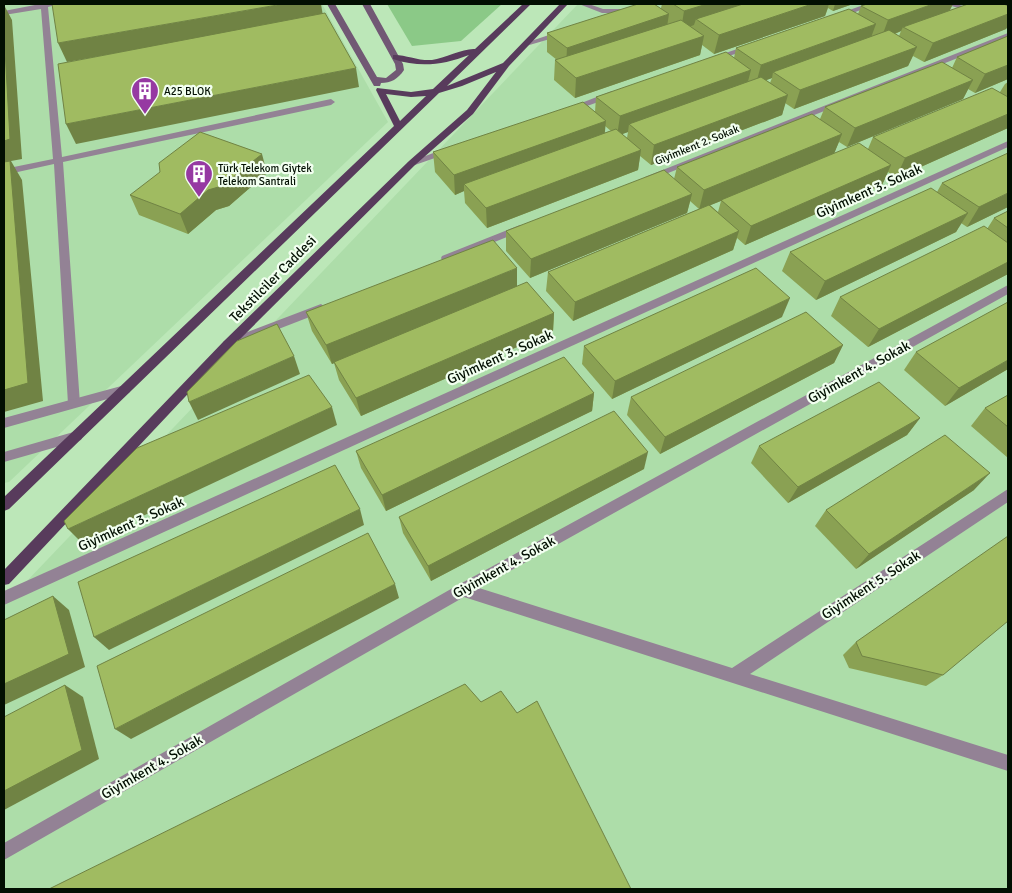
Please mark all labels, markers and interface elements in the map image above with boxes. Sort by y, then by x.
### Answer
building icon: A25 BLOK [130,76,160,115]
place label: A25 BLOK [164,85,211,98]
street label: Giyimkent 2. Sokak [653,122,741,168]
building icon: Türk Telekom Giytek Telekom Santrali [184,159,214,198]
street label: Giyimkent 3. Sokak [813,160,925,222]
place label: Türk Telekom Giytek Telekom Santrali [218,162,312,188]
street label: Tekstilciler Caddesi [226,232,320,326]
street label: Giyimkent 3. Sokak [444,326,556,388]
street label: Giyimkent 4. Sokak [805,337,913,407]
street label: Giyimkent 3. Sokak [75,493,187,555]
street label: Giyimkent 4. Sokak [450,532,558,602]
street label: Giyimkent 5. Sokak [818,547,924,623]
street label: Giyimkent 4. Sokak [98,731,206,803]

